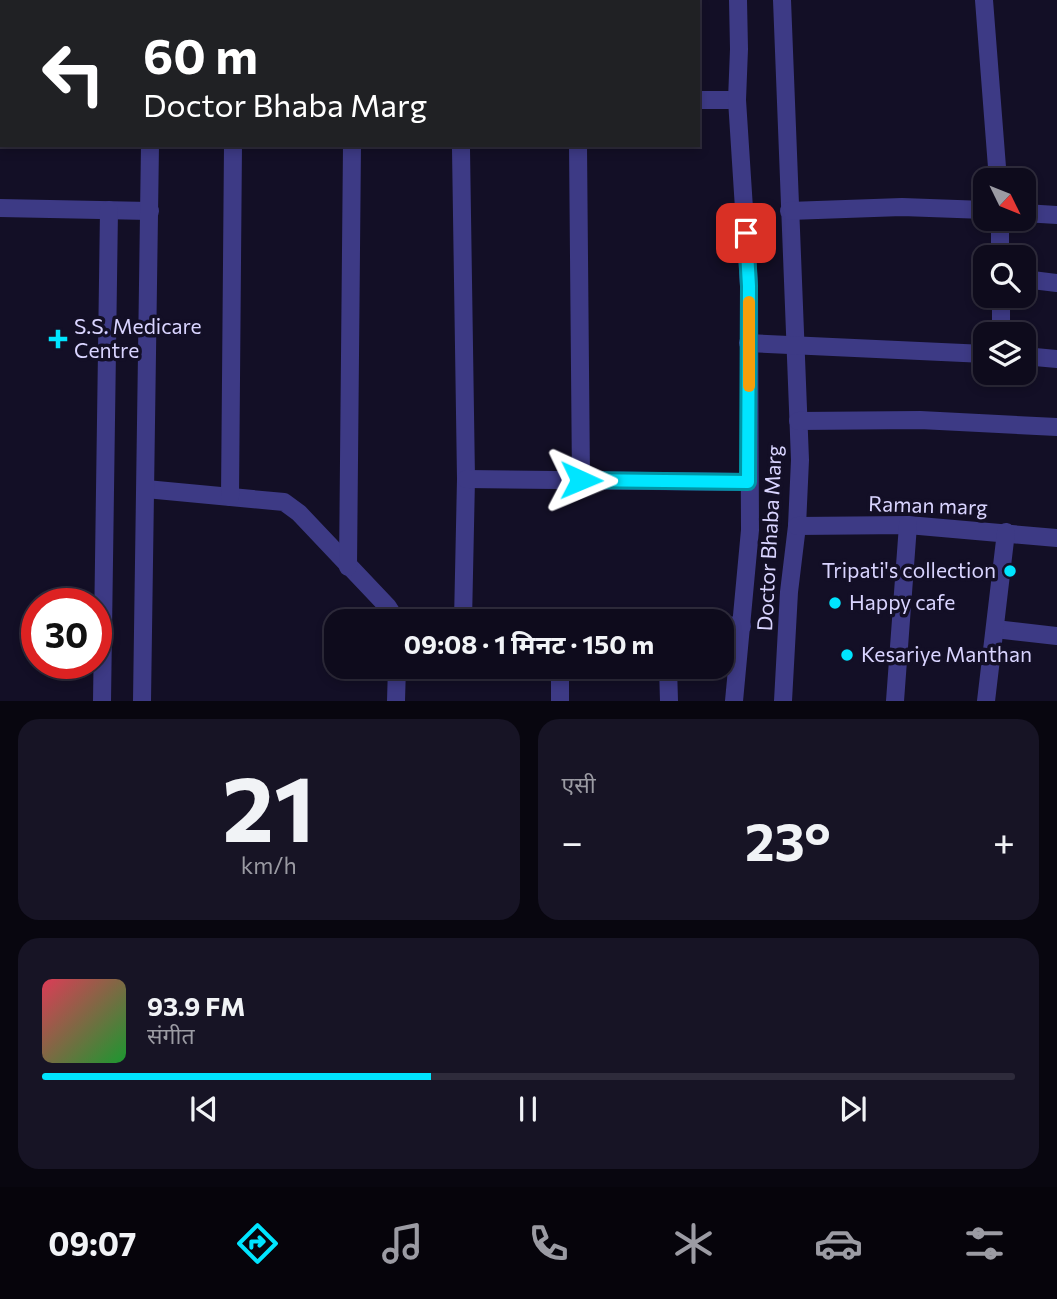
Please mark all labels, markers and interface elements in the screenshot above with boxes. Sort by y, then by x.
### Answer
text: 60 m [143,24,258,84]
icon: left [28,28,119,119]
text: Doctor Bhaba Marg [143,84,427,124]
north arrow [973,168,1036,231]
map controls [973,168,1036,385]
pin [716,203,776,263]
icon: arrive [727,214,765,252]
button: search [973,245,1036,308]
place label: S.S. Medicare Centre [74,313,202,362]
button: layers [973,322,1036,385]
marker: S.S. Medicare Centre [48,329,68,349]
position arrow [544,443,618,517]
street label: Doctor Bhaba Marg [751,444,786,632]
street label: Raman marg [868,490,988,519]
place label: Tripati's collection [822,557,996,582]
marker: Tripati's collection [1002,563,1018,579]
speed limit sign: 30 [21,588,112,679]
place label: Happy cafe [849,589,955,614]
marker: Happy cafe [827,595,843,611]
text: 09:08 · 1 मिनट · 150 m [404,628,654,659]
place label: Kesariye Manthan [861,641,1032,666]
marker: Kesariye Manthan [839,647,855,663]
text: 21 [222,749,315,861]
text: एसी [562,770,596,798]
text: 23° [745,808,831,872]
text: − [562,817,583,864]
text: + [993,817,1015,864]
text: km/h [241,851,297,879]
text: 93.9 FM [147,990,245,1021]
text: संगीत [147,1021,195,1049]
icon: previous [185,1090,223,1128]
icon: pause [509,1090,547,1128]
icon: next [834,1090,872,1128]
icon: directions [233,1219,282,1268]
icon: music [378,1219,427,1268]
icon: phone [524,1219,573,1268]
icon: climate [669,1219,718,1268]
icon: car [814,1219,863,1268]
icon: filters [960,1219,1009,1268]
text: 09:07 [48,1223,136,1263]

